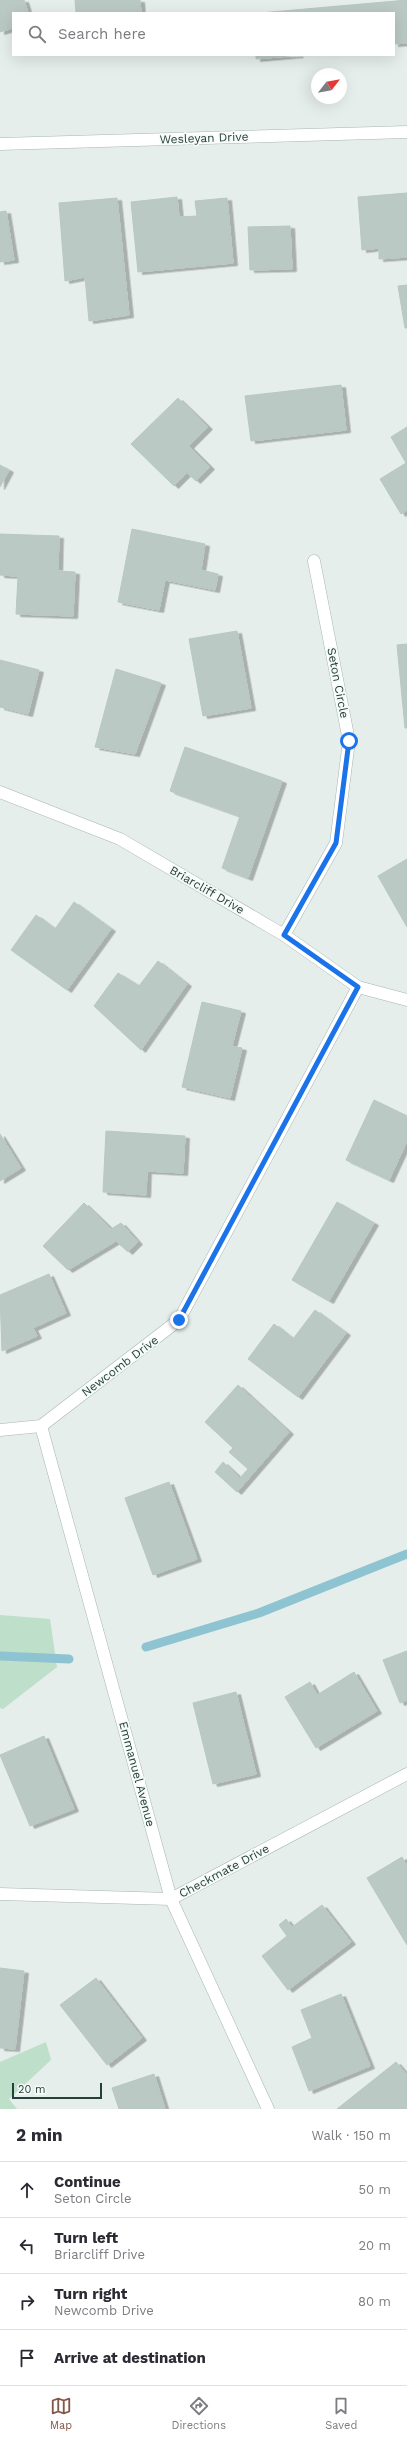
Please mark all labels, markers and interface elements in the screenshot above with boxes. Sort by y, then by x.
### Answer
search box [12,12,395,56]
icon: search [26,23,48,45]
text: Search here [58,25,146,43]
north arrow [311,68,347,104]
street label: Wesleyan Drive [159,129,249,147]
street label: Seton Circle [324,647,352,720]
route start [340,732,358,750]
street label: Briarcliff Drive [167,863,247,917]
route end [170,1311,188,1329]
street label: Newcomb Drive [79,1333,161,1399]
street label: Emmanuel Avenue [116,1720,158,1828]
street label: Checkmate Drive [177,1841,271,1901]
scale bar [12,2081,102,2100]
text: 20 m [18,2083,46,2096]
text: 2 min [16,2125,62,2145]
text: Walk · 150 m [312,2128,391,2143]
text: Continue [54,2173,121,2191]
icon: ahead [16,2179,38,2201]
text: 50 m [359,2182,391,2197]
text: Seton Circle [54,2191,132,2206]
text: Turn left [54,2229,118,2247]
icon: left [16,2235,38,2257]
text: 20 m [359,2238,391,2253]
text: Briarcliff Drive [54,2247,145,2262]
text: Turn right [54,2285,127,2303]
icon: right [16,2291,38,2313]
text: 80 m [358,2294,391,2309]
text: Newcomb Drive [54,2303,154,2318]
icon: arrive [16,2347,38,2369]
text: Arrive at destination [54,2349,206,2367]
tab: Map [50,2395,72,2432]
tab: Directions [172,2395,226,2432]
tab: Saved [325,2395,357,2432]

